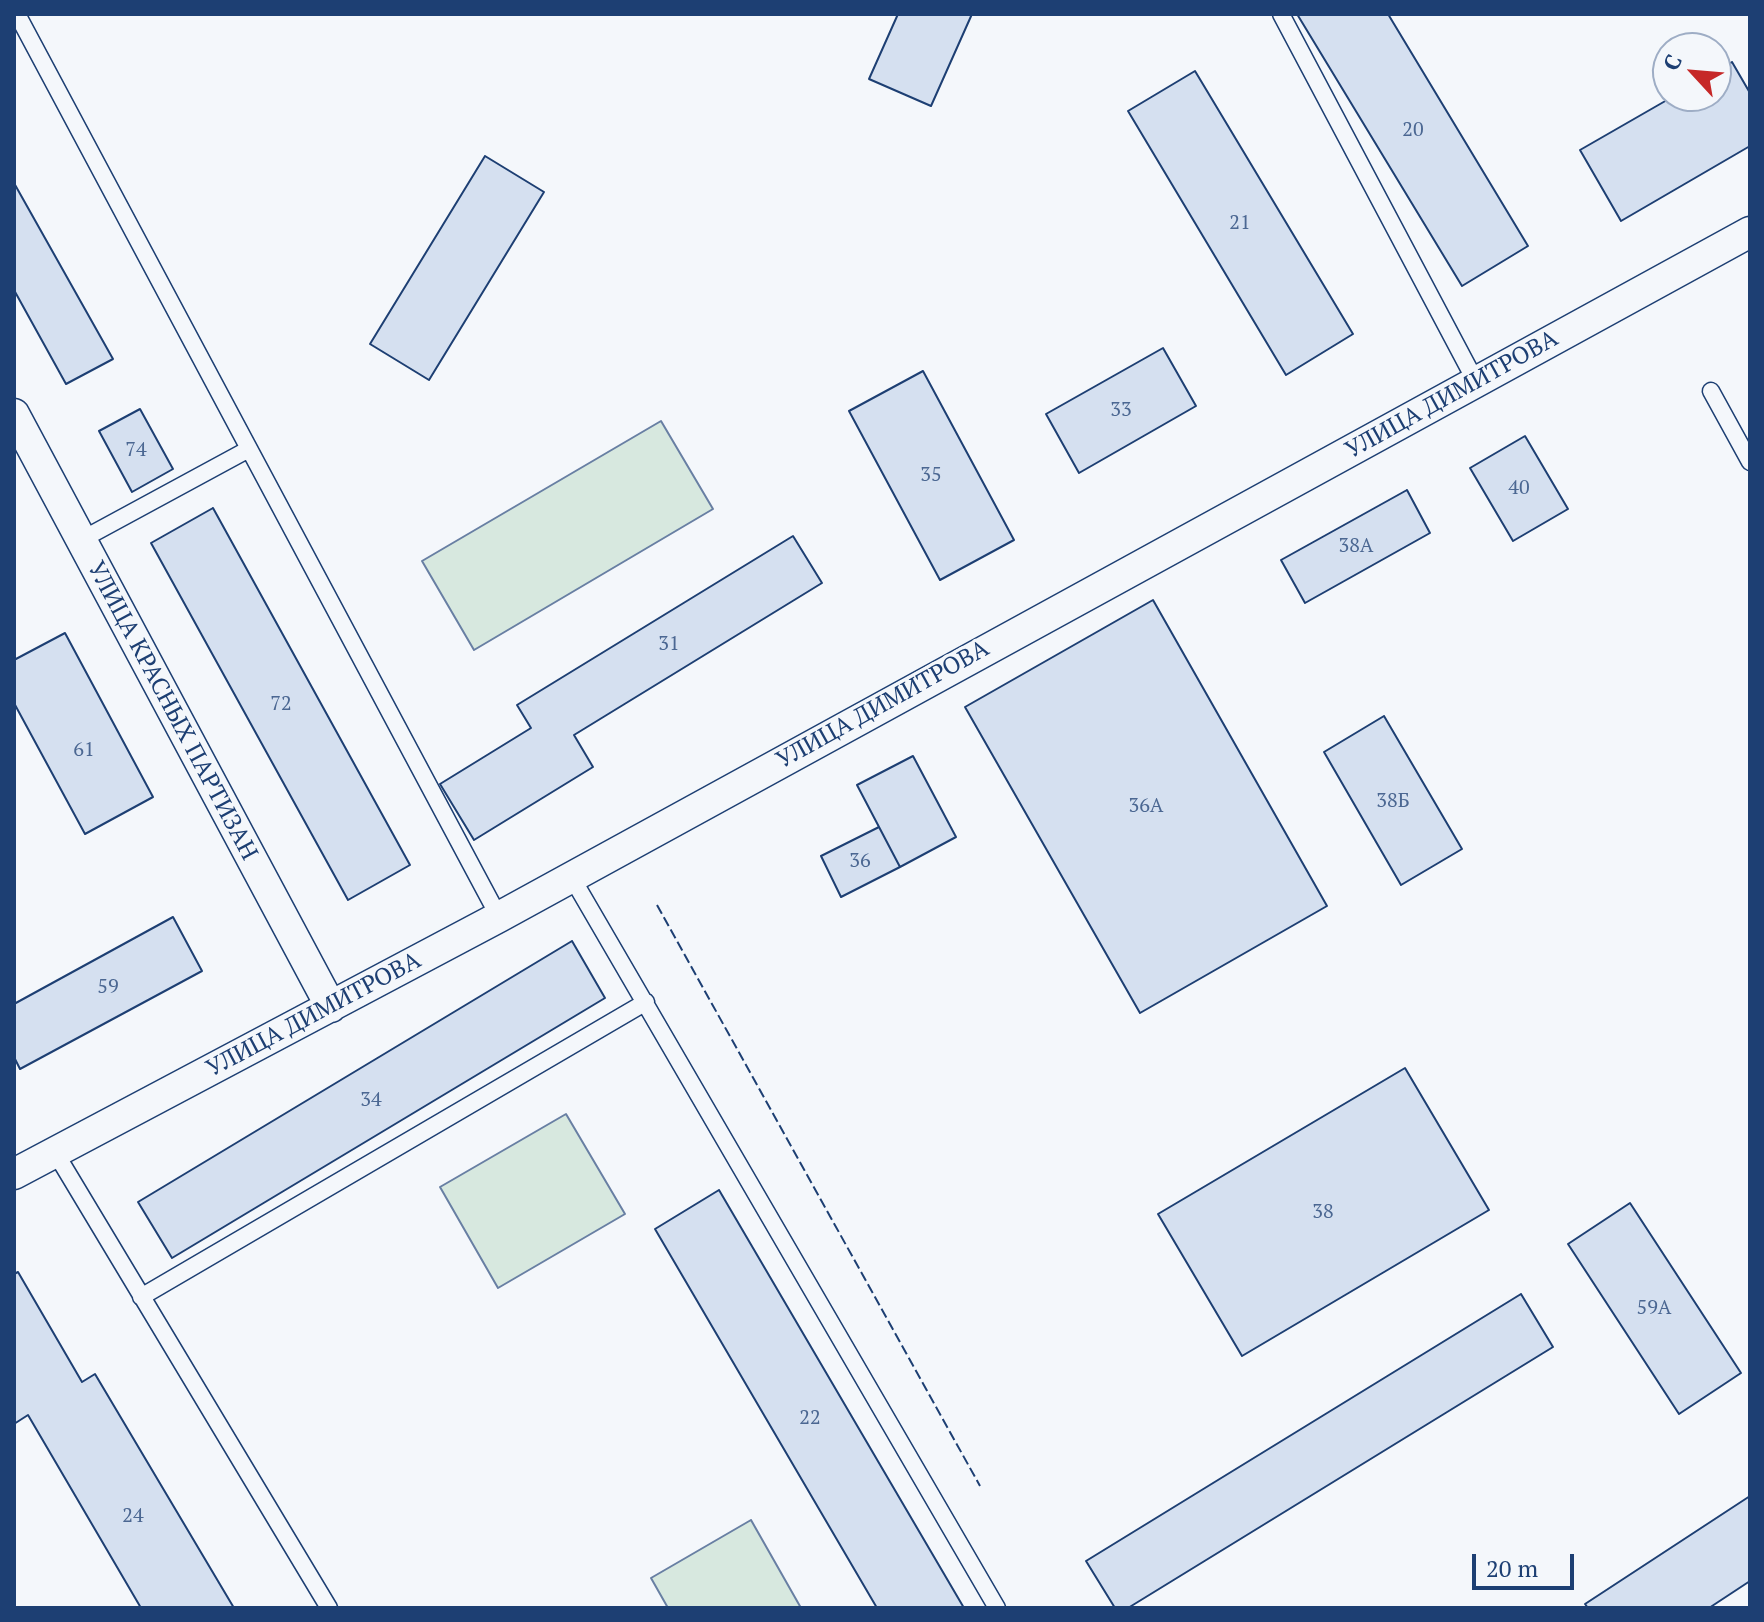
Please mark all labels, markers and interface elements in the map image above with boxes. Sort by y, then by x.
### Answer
north arrow [1652,32,1732,112]
text: С [1656,49,1688,75]
house number: 20 [1402,118,1424,142]
house number: 21 [1229,211,1251,235]
street label: УЛИЦА ДИМИТРОВА [1341,325,1563,465]
house number: 33 [1110,398,1132,422]
house number: 74 [125,438,147,462]
house number: 35 [920,463,942,487]
house number: 40 [1508,476,1530,500]
house number: 38А [1339,534,1373,558]
street label: УЛИЦА КРАСНЫХ ПАРТИЗАН [81,557,263,865]
house number: 31 [658,632,680,656]
street label: УЛИЦА ДИМИТРОВА [772,635,994,775]
house number: 72 [270,692,292,716]
house number: 61 [73,738,95,762]
house number: 38Б [1376,789,1410,813]
house number: 36А [1129,794,1163,818]
house number: 36 [849,849,871,873]
street label: УЛИЦА ДИМИТРОВА [202,946,426,1084]
house number: 59 [97,975,119,999]
house number: 34 [360,1088,382,1112]
house number: 38 [1312,1200,1334,1224]
house number: 59А [1637,1296,1671,1320]
house number: 22 [799,1406,821,1430]
house number: 24 [122,1504,144,1528]
scale bar [1476,1538,1578,1588]
text: 20 m [1486,1552,1538,1584]

